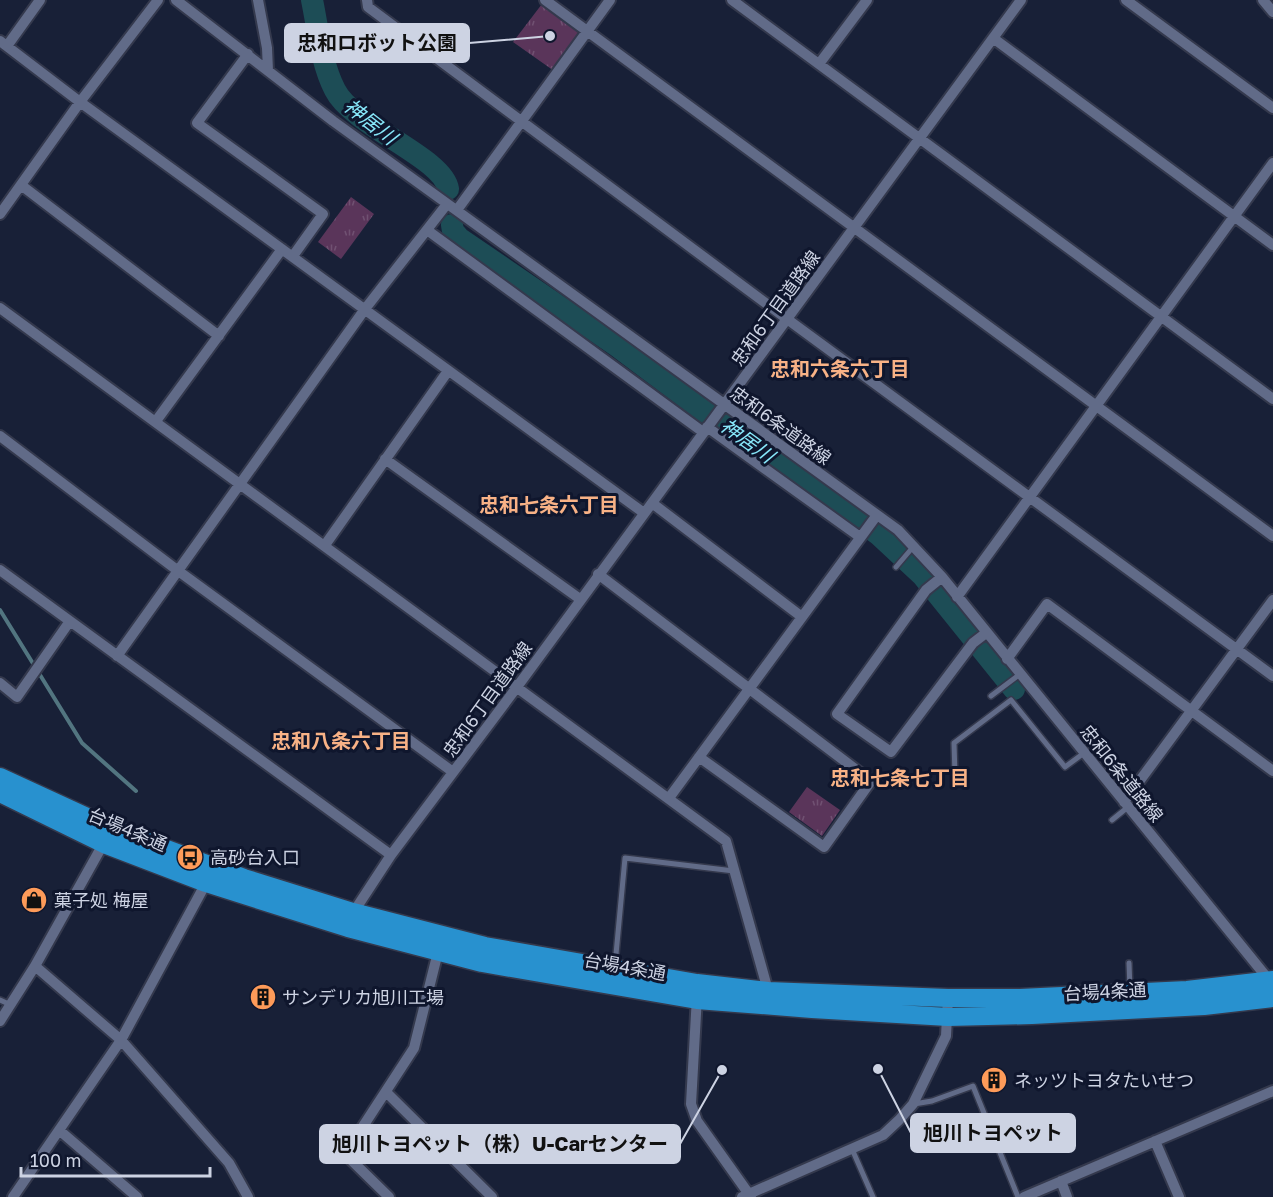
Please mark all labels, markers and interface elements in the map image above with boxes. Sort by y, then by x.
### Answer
callout: 忠和ロボット公園 [285,24,469,62]
text: 忠和ロボット公園 [297,30,457,54]
water label: 神居川 [340,93,404,150]
street label: 忠和6丁目道路線 [726,246,824,370]
district label: 忠和六条六丁目 [770,356,910,380]
street label: 忠和6条道路線 [726,381,836,469]
water label: 神居川 [717,413,781,469]
district label: 忠和七条六丁目 [479,492,619,516]
street label: 忠和6丁目道路線 [438,637,536,761]
street label: 忠和6条道路線 [1076,720,1168,826]
district label: 忠和八条六丁目 [271,728,411,752]
district label: 忠和七条七丁目 [830,765,970,789]
street label: 台場4条通 [86,803,170,855]
bus stop icon: 高砂台入口 [175,842,205,872]
place label: 高砂台入口 [210,846,300,868]
shop icon: 菓子処 梅屋 [19,885,49,915]
place label: 菓子処 梅屋 [54,889,149,911]
street label: 台場4条通 [582,948,668,984]
street label: 台場4条通 [1063,978,1147,1004]
building icon: サンデリカ旭川工場 [248,982,278,1012]
place label: サンデリカ旭川工場 [282,986,444,1008]
building icon: ネッツトヨタたいせつ [979,1065,1009,1095]
place label: ネッツトヨタたいせつ [1014,1069,1194,1091]
callout: 旭川トヨペット [911,1114,1075,1152]
text: 旭川トヨペット [923,1120,1063,1144]
callout: 旭川トヨペット（株）U-Carセンター [320,1125,680,1163]
text: 旭川トヨペット（株）U-Carセンター [332,1131,668,1155]
scale bar [21,1140,210,1178]
text: 100 m [30,1149,81,1171]

